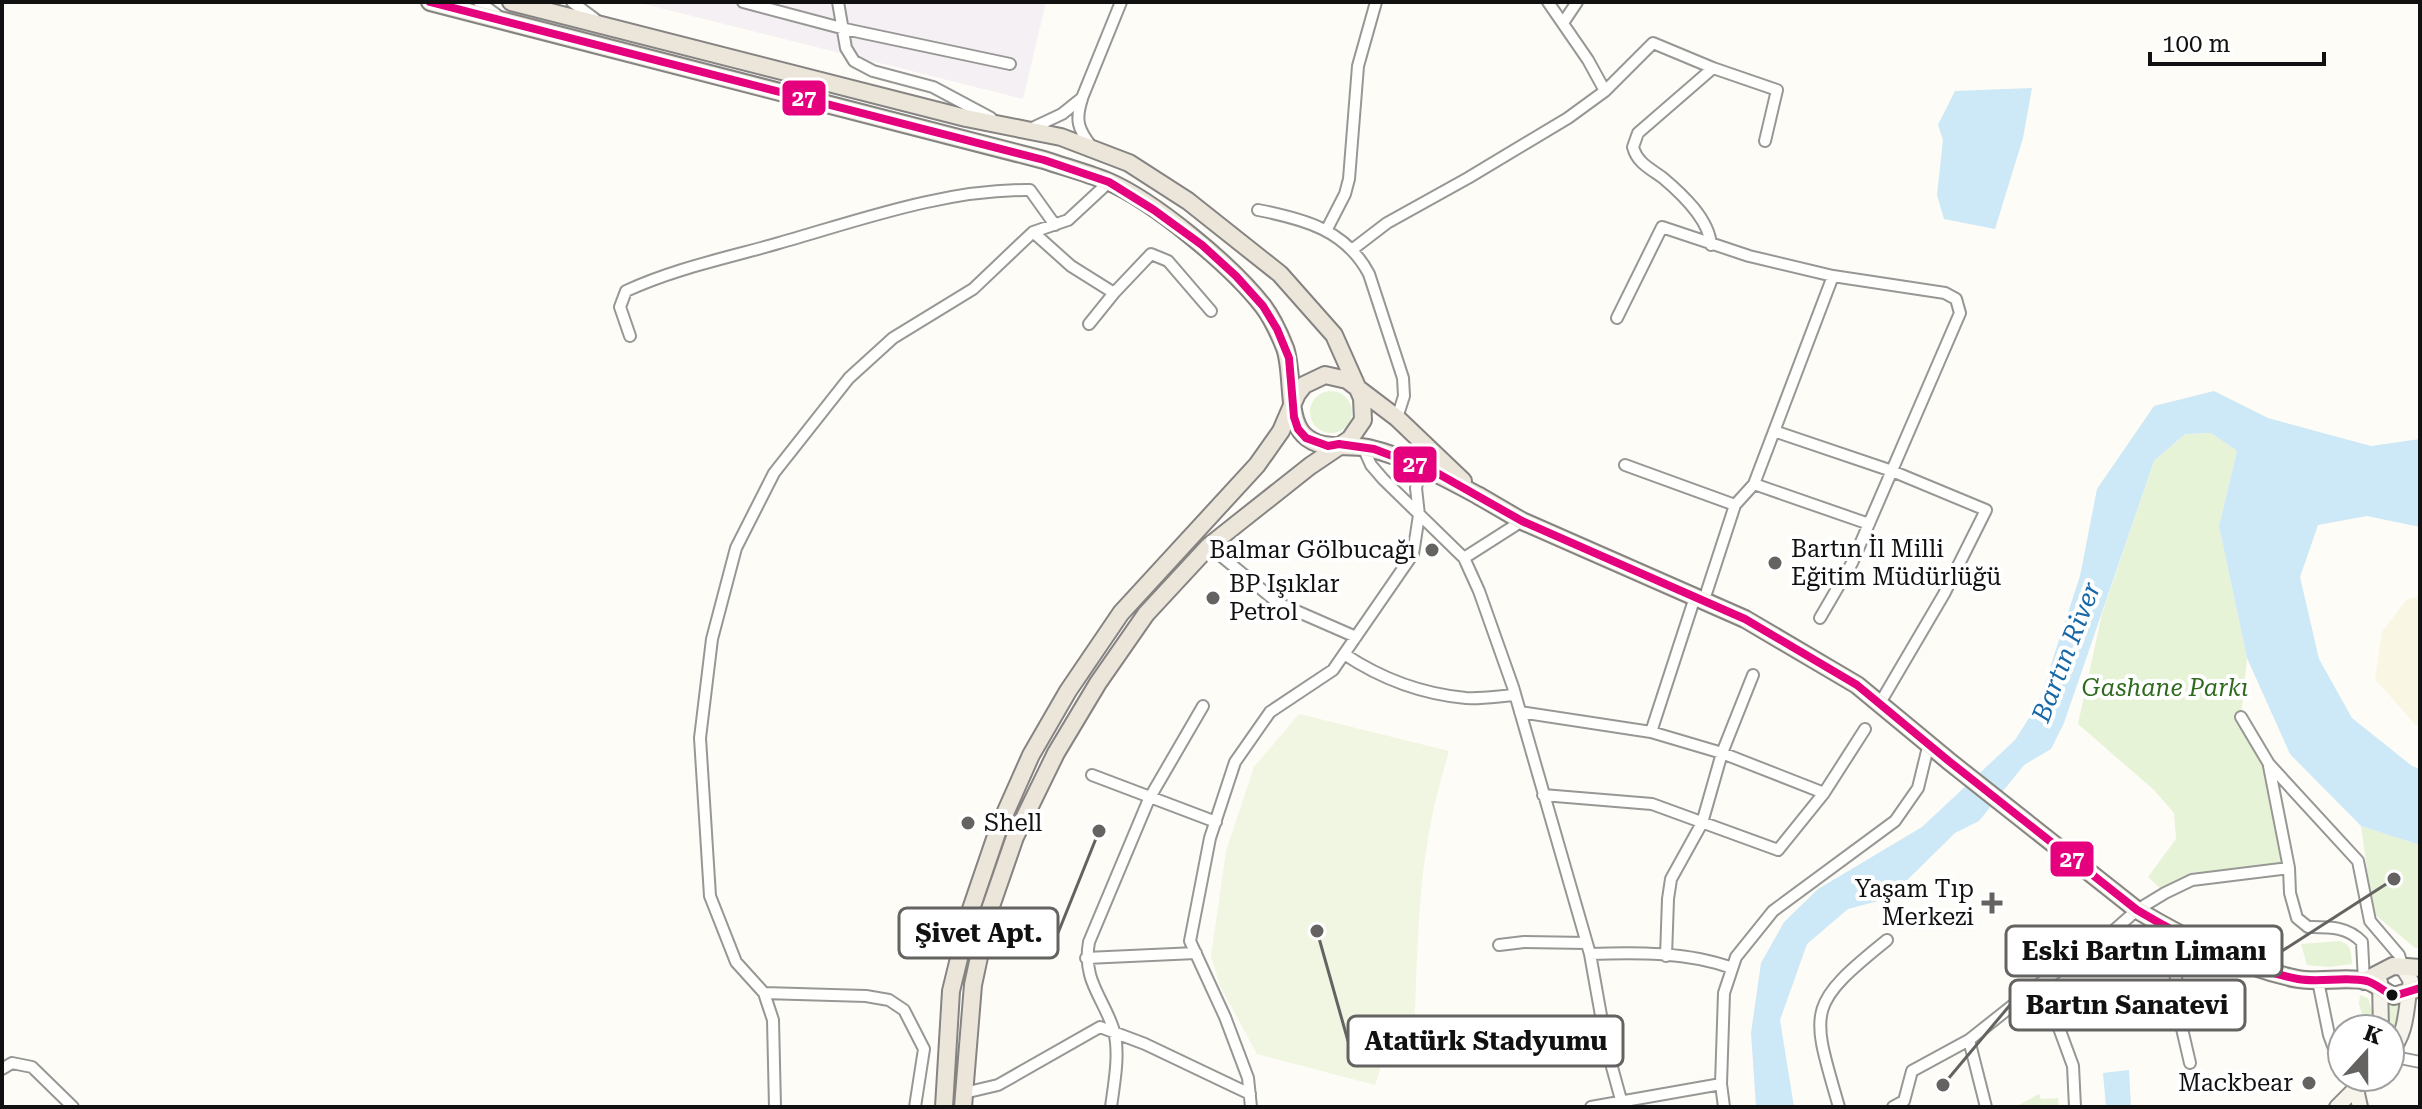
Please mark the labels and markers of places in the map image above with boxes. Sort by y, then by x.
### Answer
place label: Bartın İl Milli Eğitim Müdürlüğü [1791,534,2001,591]
place label: Balmar Gölbucağı [1209,536,1416,564]
marker: Balmar Gölbucağı [1423,541,1441,559]
marker: Bartın İl Milli Eğitim Müdürlüğü [1766,554,1784,572]
place label: BP Işıklar Petrol [1229,570,1340,626]
marker: BP Işıklar Petrol [1204,589,1222,607]
place label: Shell [984,809,1042,837]
marker: Shell [959,814,977,832]
place label: Yaşam Tıp Merkezi [1855,875,1974,931]
marker: Yaşam Tıp Merkezi [1981,892,2003,914]
callout: Şivet Apt. [899,908,1058,958]
callout: Eski Bartın Limanı [2006,926,2282,976]
callout: Bartın Sanatevi [2010,980,2245,1030]
unlabelled marker [2384,987,2400,1003]
callout: Atatürk Stadyumu [1348,1016,1623,1066]
place label: Mackbear [2178,1069,2293,1097]
marker: Mackbear [2300,1074,2318,1092]

